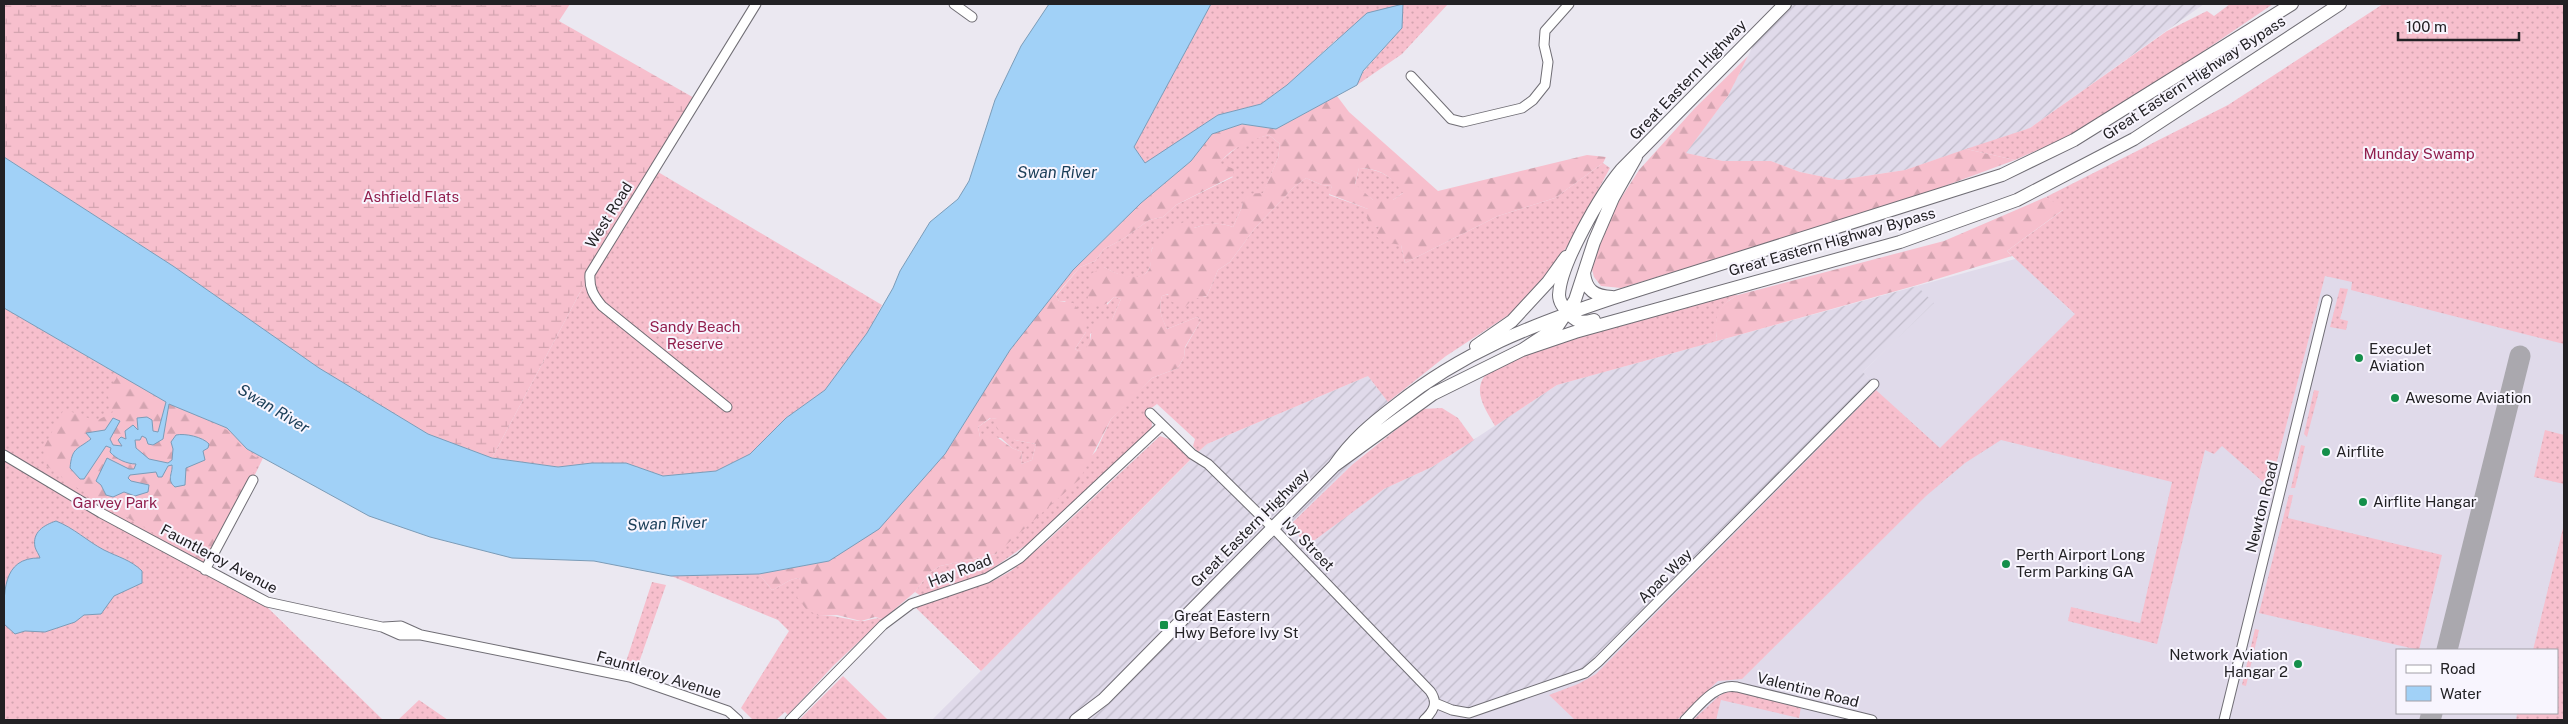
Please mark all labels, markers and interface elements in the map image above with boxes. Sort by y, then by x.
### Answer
scale bar [2398,10,2519,42]
street label: Great Eastern Highway Bypass [2099,12,2288,143]
street label: Great Eastern Highway [1626,16,1749,143]
text: 100 m [2406,18,2447,35]
park label: Munday Swamp [2363,145,2475,162]
water label: Swan River [1017,163,1098,182]
street label: West Road [582,179,636,251]
park label: Ashfield Flats [363,188,459,205]
street label: Great Eastern Highway Bypass [1727,204,1937,279]
park label: Sandy Beach Reserve [649,318,741,352]
place label: ExecuJet Aviation [2369,340,2432,374]
marker: ExecuJet Aviation [2353,352,2365,364]
water label: Swan River [235,380,314,438]
place label: Awesome Aviation [2405,389,2532,406]
marker: Awesome Aviation [2389,392,2401,404]
place label: Airflite [2336,443,2384,460]
marker: Airflite [2320,446,2332,458]
street label: Newton Road [2242,460,2281,554]
street label: Great Eastern Highway [1187,465,1312,590]
place label: Airflite Hangar [2373,493,2477,510]
park label: Garvey Park [73,494,157,511]
marker: Airflite Hangar [2357,496,2369,508]
water label: Swan River [627,513,708,534]
street label: Ivy Street [1279,514,1338,574]
street label: Fauntleroy Avenue [158,521,281,597]
street label: Apac Way [1634,545,1695,606]
place label: Perth Airport Long Term Parking GA [2016,546,2145,580]
street label: Hay Road [926,551,994,590]
marker: Perth Airport Long Term Parking GA [2000,558,2012,570]
place label: Great Eastern Hwy Before Ivy St [1174,607,1299,641]
marker: Great Eastern Hwy Before Ivy St [1158,619,1170,631]
place label: Network Aviation Hangar 2 [2169,646,2288,680]
street label: Fauntleroy Avenue [595,647,724,702]
legend [2396,649,2558,714]
marker: Network Aviation Hangar 2 [2292,658,2304,670]
text: Road [2440,660,2476,677]
street label: Valentine Road [1755,669,1861,710]
text: Water [2440,685,2482,702]

